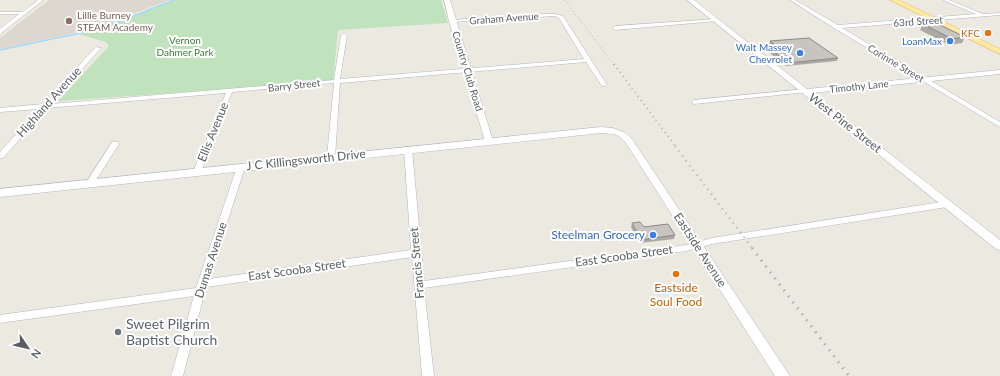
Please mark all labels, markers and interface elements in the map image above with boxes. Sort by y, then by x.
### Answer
place label: Lillie Burney STEAM Academy [77,9,154,33]
street label: Graham Avenue [469,10,539,26]
street label: 63rd Street [893,13,944,29]
marker: Lillie Burney STEAM Academy [64,16,74,26]
place label: KFC [961,27,980,39]
marker: KFC [983,28,993,38]
street label: Country Club Road [450,30,486,112]
park label: Vernon Dahmer Park [156,34,214,58]
place label: LoanMax [902,35,942,47]
marker: LoanMax [945,36,955,46]
place label: Walt Massey Chevrolet [736,41,793,65]
street label: Corinne Street [866,41,927,85]
marker: Walt Massey Chevrolet [795,48,805,58]
street label: Highland Avenue [13,63,84,140]
street label: Barry Street [267,76,321,94]
street label: Timothy Lane [829,77,889,95]
street label: West Pine Street [806,89,885,156]
street label: Ellis Avenue [194,100,231,164]
street label: J C Killingsworth Drive [246,146,366,173]
street label: Eastside Avenue [671,210,730,290]
street label: Dumas Avenue [191,220,230,300]
street label: Francis Street [406,226,427,299]
place label: Steelman Grocery [551,227,646,242]
marker: Steelman Grocery [648,230,658,240]
street label: East Scooba Street [574,241,674,270]
street label: East Scooba Street [247,255,347,284]
marker: Eastside Soul Food [671,269,681,279]
place label: Eastside Soul Food [650,280,702,309]
place label: Sweet Pilgrim Baptist Church [126,315,217,348]
marker: Sweet Pilgrim Baptist Church [113,327,123,337]
north arrow [8,328,48,368]
text: N [29,347,44,361]

